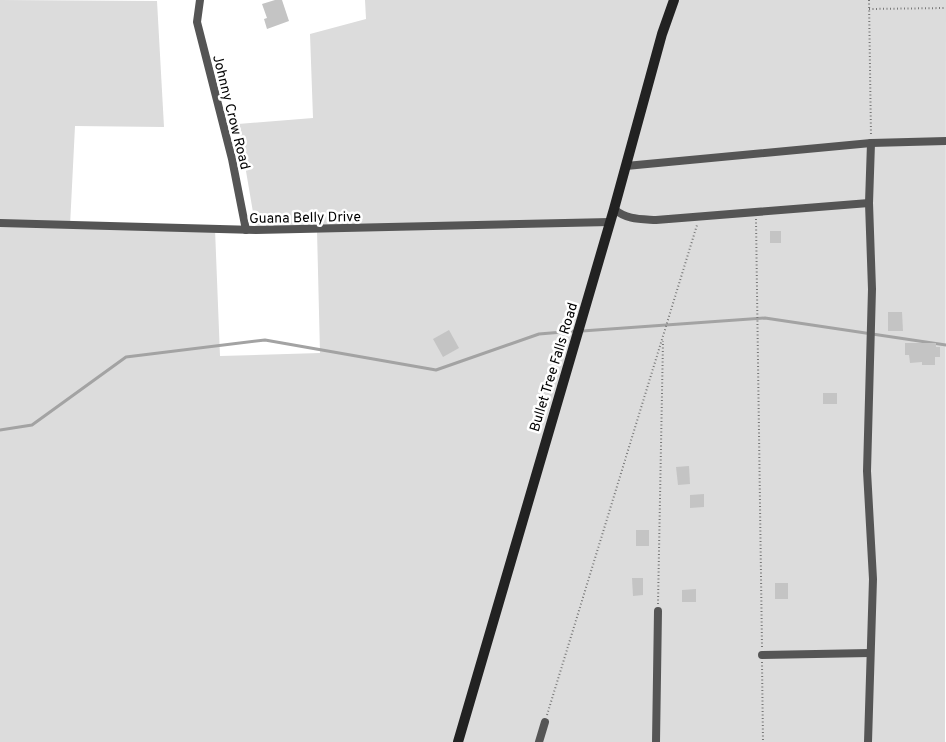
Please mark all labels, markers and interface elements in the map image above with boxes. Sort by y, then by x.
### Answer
street label: Johnny Crow Road [208,53,253,172]
street label: Guana Belly Drive [249,209,361,228]
street label: Bullet Tree Falls Road [527,301,582,434]

